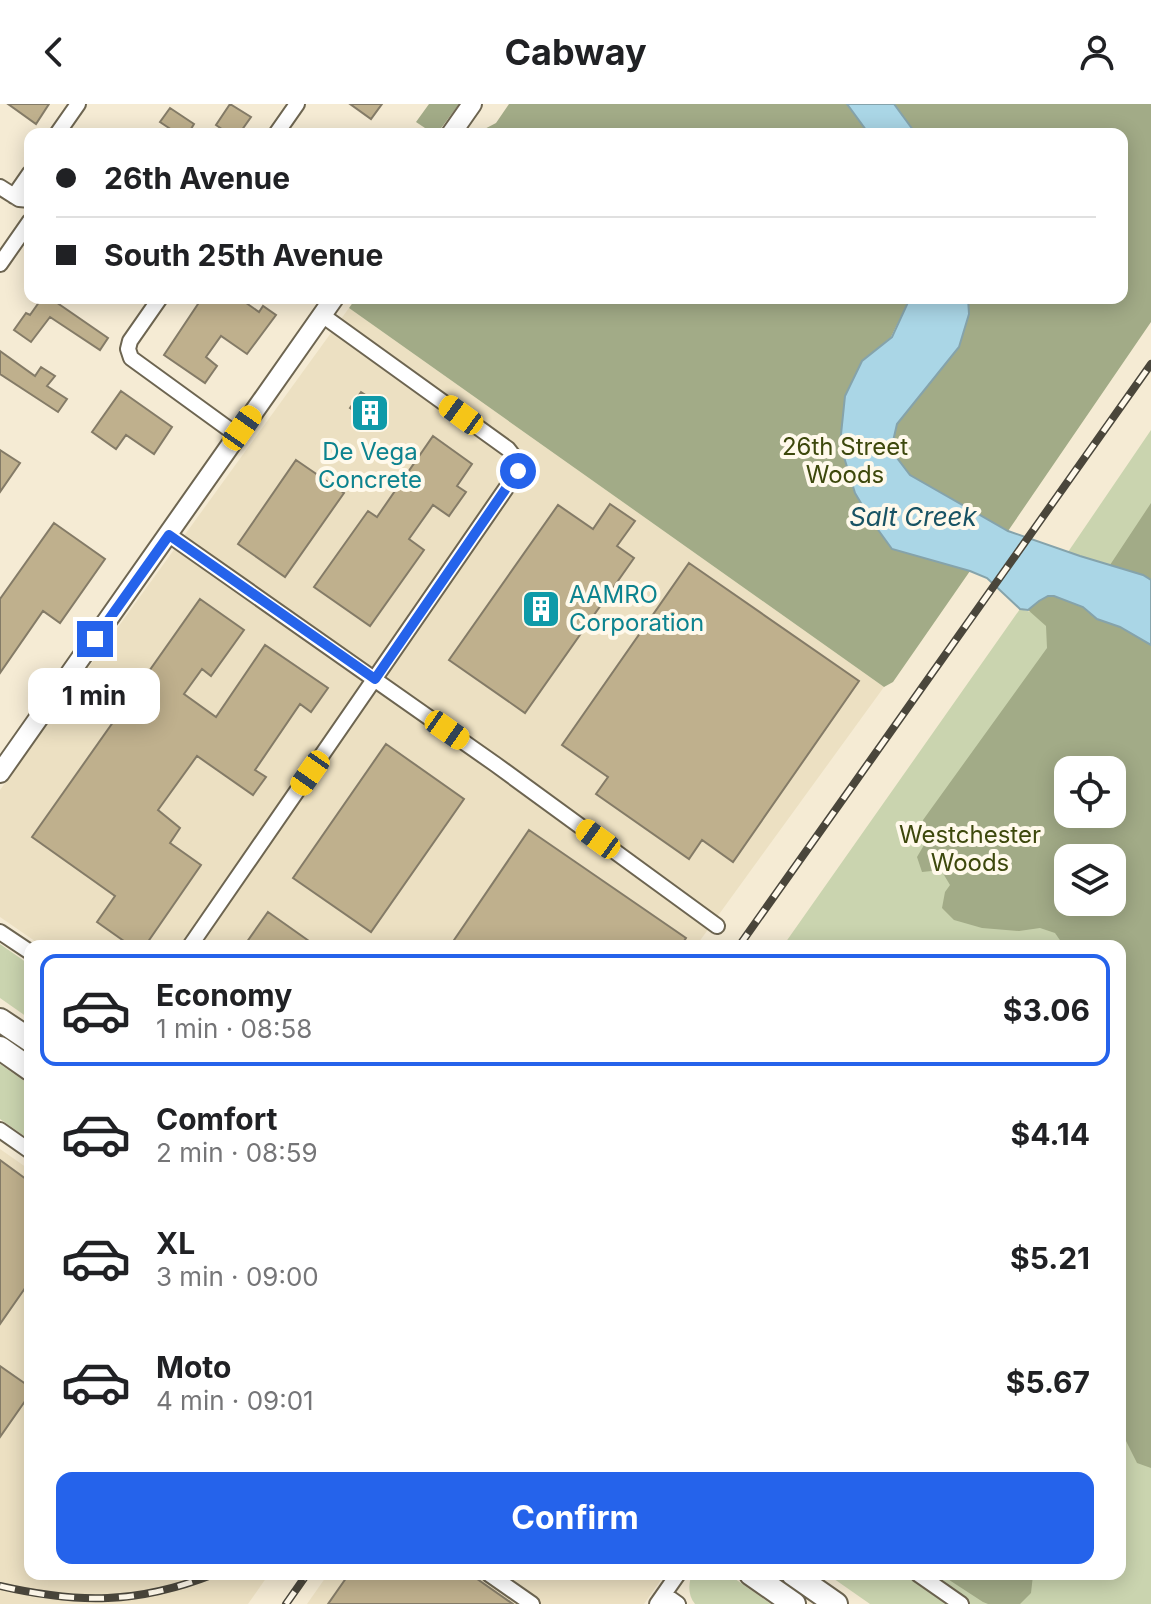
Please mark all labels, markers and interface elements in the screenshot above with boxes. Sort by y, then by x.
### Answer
icon: back [32,30,76,74]
text: Cabway [504,30,647,74]
icon: person [1075,30,1119,74]
text: 26th Avenue [104,160,290,196]
text: South 25th Avenue [104,237,383,273]
car [435,391,487,439]
building icon: De Vega Concrete [349,392,391,434]
car [218,401,266,455]
park label: 26th Street Woods [782,432,908,489]
place label: De Vega Concrete [318,437,422,494]
route start [500,453,536,489]
water label: Salt Creek [849,501,978,532]
place label: AAMRO Corporation [569,580,704,637]
building icon: AAMRO Corporation [520,588,562,630]
route end [77,621,113,657]
callout: 1 min [29,667,161,723]
text: 1 min [62,680,126,711]
car [420,706,474,754]
car [286,746,334,800]
map controls [1054,756,1126,916]
button: locate [1054,756,1126,828]
car [572,815,624,863]
park label: Westchester Woods [899,820,1041,877]
button: layers [1054,844,1126,916]
icon: car [60,974,132,1046]
text: Economy [156,977,292,1013]
text: $3.06 [1003,992,1090,1028]
text: 1 min · 08:58 [156,1013,312,1044]
icon: car [60,1098,132,1170]
text: Comfort [156,1101,277,1137]
text: $4.14 [1011,1116,1090,1152]
text: 2 min · 08:59 [156,1137,318,1168]
icon: car [60,1222,132,1294]
text: XL [156,1225,195,1261]
text: $5.21 [1010,1240,1090,1276]
text: 3 min · 09:00 [156,1261,319,1292]
icon: car [60,1346,132,1418]
text: Moto [156,1349,231,1385]
text: $5.67 [1006,1364,1090,1400]
text: 4 min · 09:01 [156,1385,314,1416]
button: Confirm [56,1472,1094,1564]

